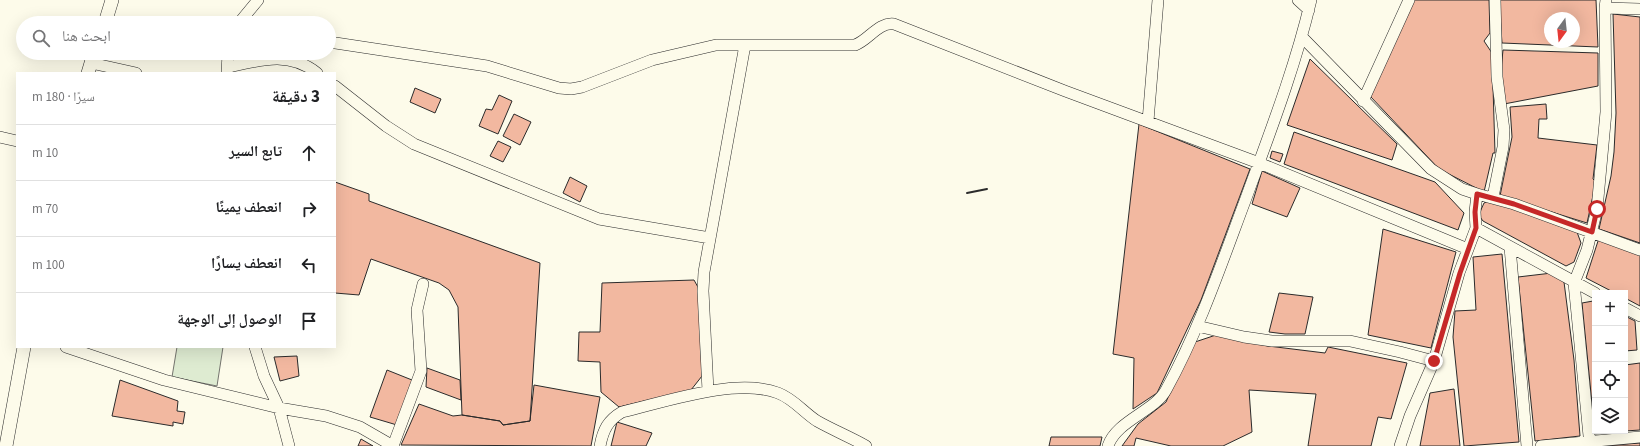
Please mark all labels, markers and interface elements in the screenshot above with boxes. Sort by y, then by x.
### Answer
north arrow [1544,12,1580,48]
search box [16,16,336,60]
text: ابحث هنا [62,26,111,47]
icon: search [30,27,52,49]
text: 3 دقيقة [272,85,320,109]
text: سيرًا · 180 m [32,88,95,106]
text: تابع السير [229,141,282,162]
icon: ahead [298,142,320,164]
text: 10 m [32,144,58,162]
text: انعطف يمينًا [215,197,282,218]
icon: right [298,198,320,220]
text: 70 m [32,200,58,218]
route start [1588,200,1606,218]
text: انعطف يسارًا [211,253,282,274]
icon: left [298,254,320,276]
text: 100 m [32,256,65,274]
map controls [1592,290,1628,434]
button: + [1592,290,1628,326]
text: الوصول إلى الوجهة [177,309,282,330]
icon: arrive [298,310,320,332]
button: − [1592,326,1628,362]
route end [1425,352,1443,370]
button: locate [1592,362,1628,398]
button: layers [1592,398,1628,434]

